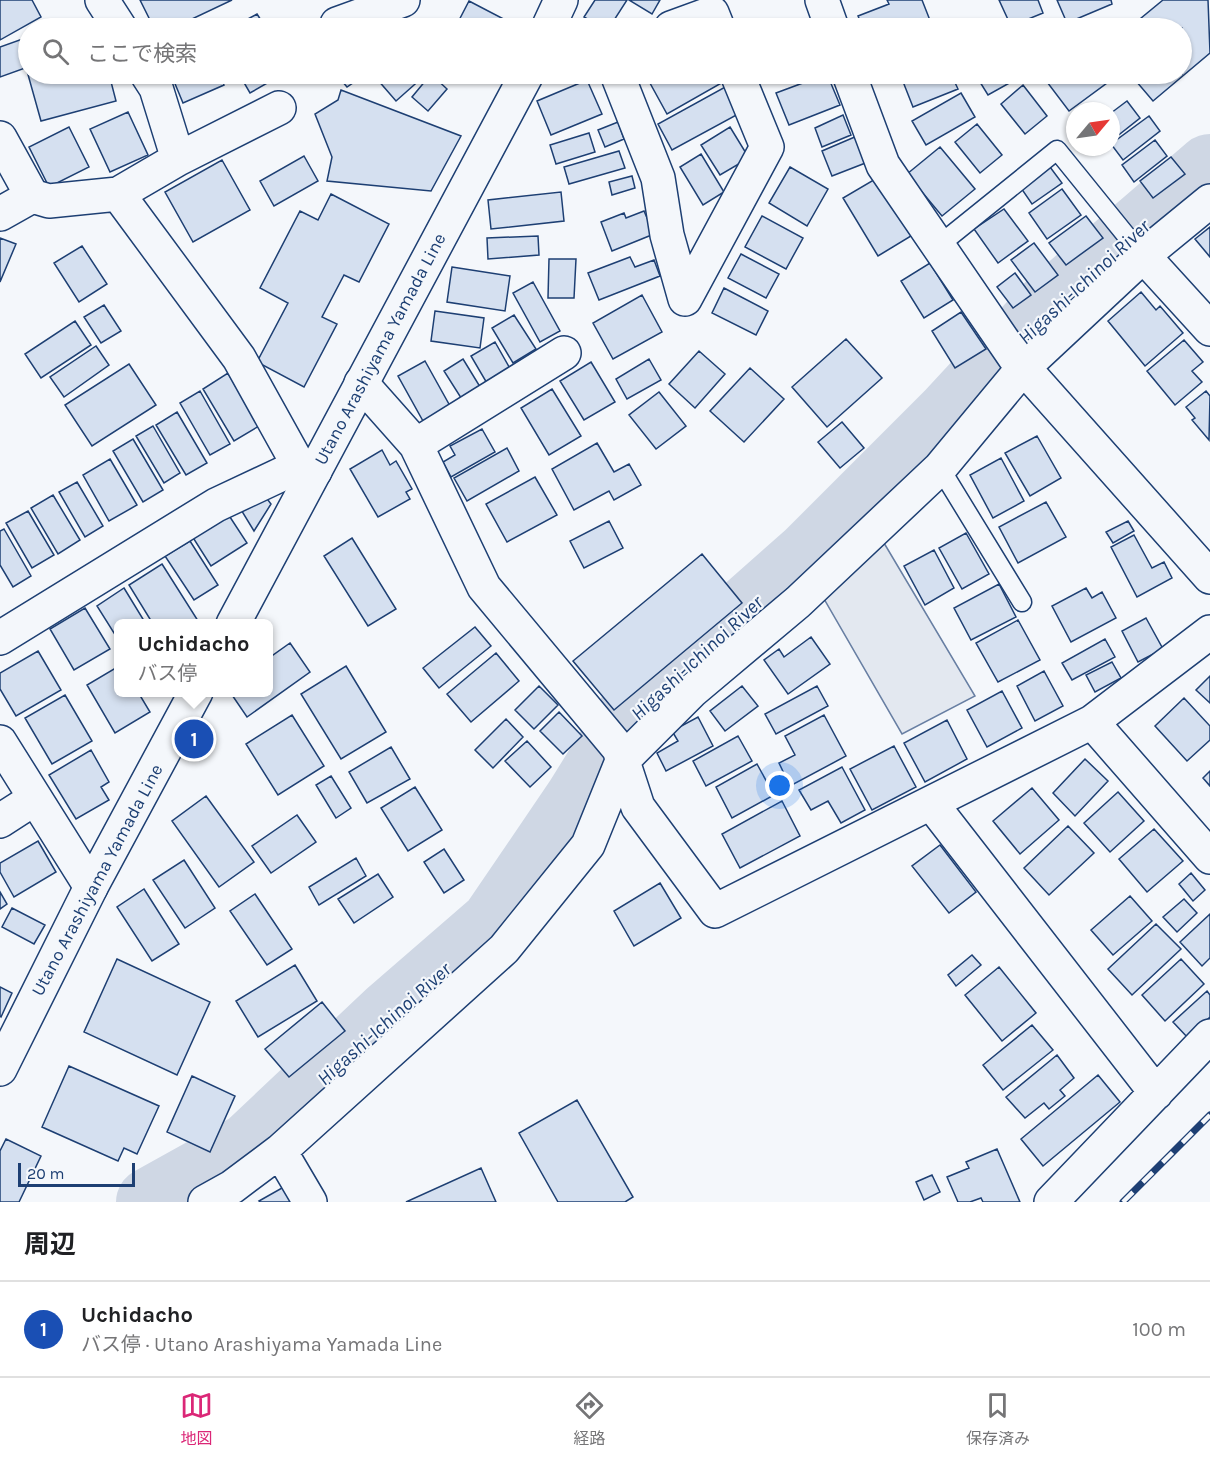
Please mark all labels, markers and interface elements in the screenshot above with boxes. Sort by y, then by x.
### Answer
search box [18,18,1192,84]
icon: search [39,35,72,68]
text: ここで検索 [87,41,197,67]
north arrow [1066,102,1120,156]
water label: Higashi-Ichinoi River [1013,214,1156,349]
street label: Utano Arashiyama Yamada Line [309,229,451,469]
water label: Higashi-Ichinoi River [626,590,769,725]
popup [114,619,273,697]
text: Uchidacho [138,631,249,657]
text: バス停 [138,662,198,685]
pin: 1 [174,716,214,762]
street label: Utano Arashiyama Yamada Line [26,760,168,1000]
your location [765,771,794,800]
water label: Higashi-Ichinoi River [312,957,457,1090]
scale bar [18,1160,135,1188]
text: 20 m [27,1164,65,1183]
text: 周辺 [24,1229,76,1260]
text: Uchidacho [81,1302,193,1328]
text: 1 [40,1318,47,1341]
text: 100 m [1132,1318,1186,1341]
text: バス停 · Utano Arashiyama Yamada Line [81,1333,442,1356]
tab: 地図 [180,1389,213,1449]
tab: 経路 [573,1389,606,1449]
tab: 保存済み [966,1389,1030,1449]

